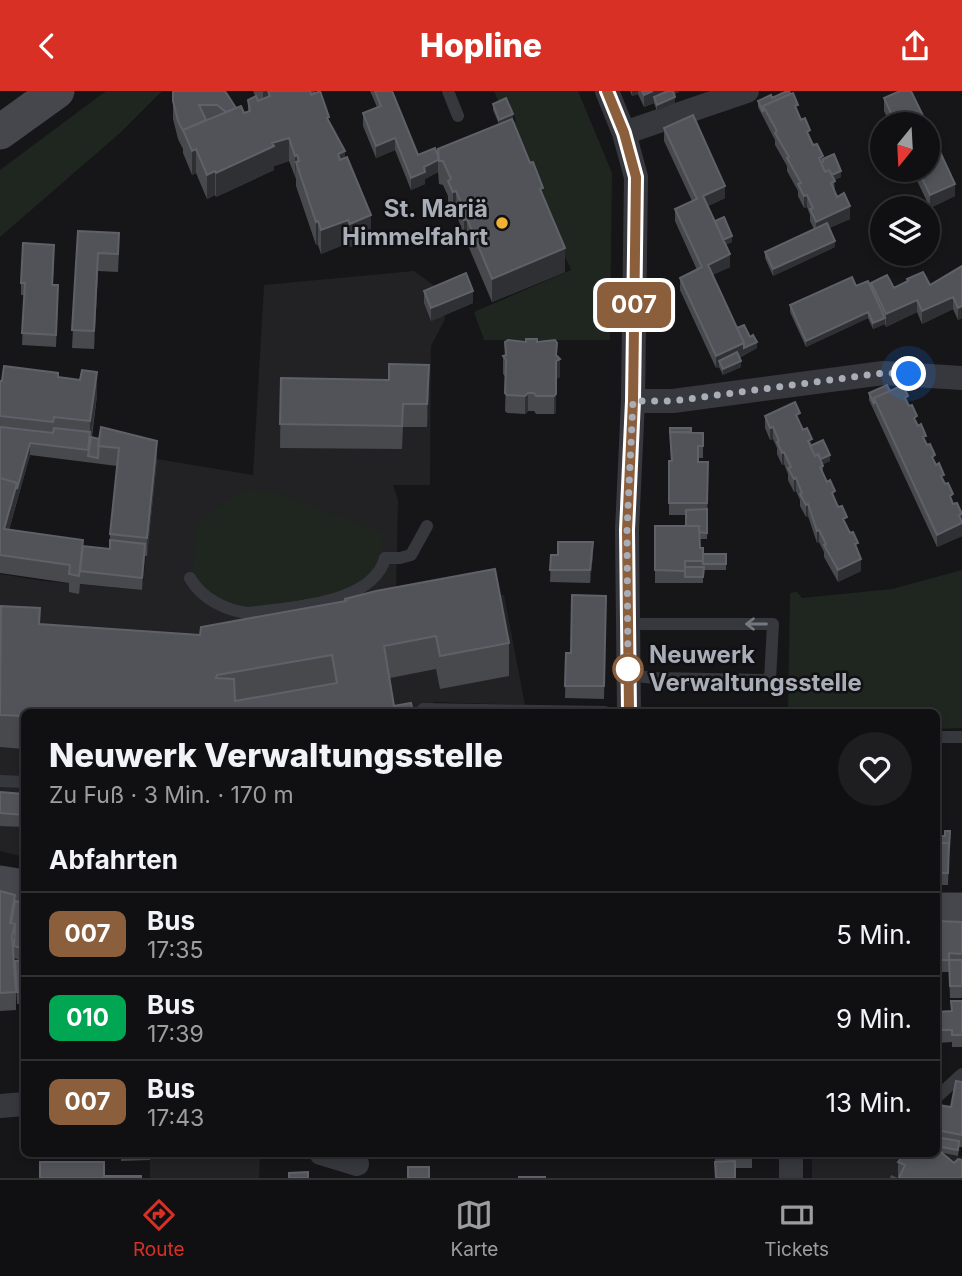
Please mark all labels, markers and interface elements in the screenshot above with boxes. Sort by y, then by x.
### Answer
text: Hopline [420,26,542,65]
icon: back [28,27,66,65]
icon: share [896,27,934,65]
north arrow [870,112,940,182]
map controls [870,112,940,266]
place label: St. Mariä Himmelfahrt [342,194,488,251]
button: layers [870,196,940,266]
marker: St. Mariä Himmelfahrt [494,215,510,231]
line badge: 007 [594,282,674,328]
text: 007 [611,290,657,319]
your location [891,356,926,391]
one-way arrow [745,617,768,631]
place label: Neuwerk Verwaltungsstelle [649,640,862,697]
marker: Neuwerk Verwaltungsstelle [613,654,643,684]
button: heart [838,732,912,806]
text: Neuwerk Verwaltungsstelle [49,735,503,775]
text: Zu Fuß · 3 Min. · 170 m [49,781,294,809]
text: Abfahrten [49,844,178,875]
text: Bus [147,905,195,936]
text: 007 [65,919,110,948]
text: 5 Min. [836,919,912,950]
text: 17:35 [147,936,203,964]
text: Bus [147,989,195,1020]
text: 010 [66,1003,109,1032]
text: 9 Min. [836,1003,912,1034]
text: 17:39 [147,1020,204,1048]
text: Bus [147,1073,195,1104]
text: 007 [65,1087,110,1116]
text: 13 Min. [825,1087,912,1118]
text: 17:43 [147,1104,204,1132]
tab: Route [133,1196,185,1261]
tab: Karte [450,1196,498,1261]
tab: Tickets [764,1196,829,1261]

